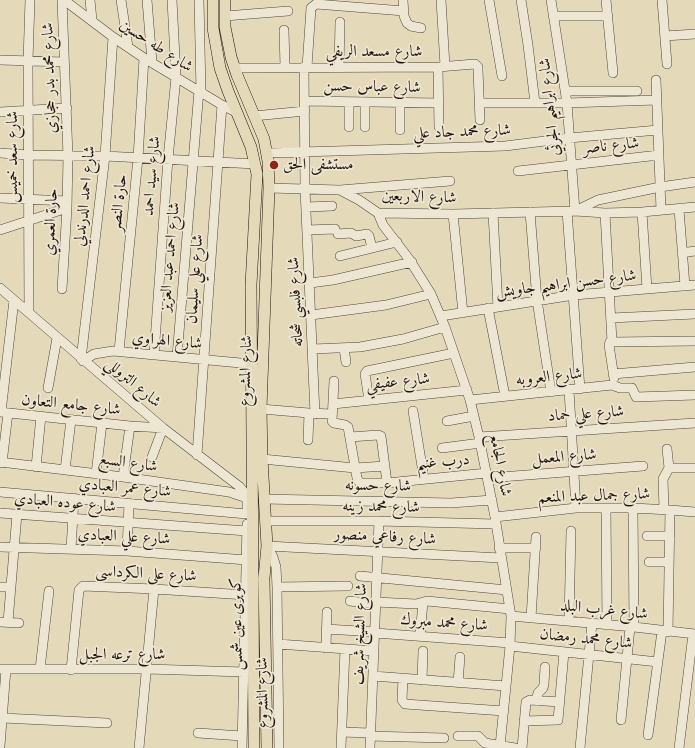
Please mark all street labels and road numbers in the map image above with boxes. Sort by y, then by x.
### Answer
street label: شارع طه حسين [116,15,196,77]
street label: شارع محمد بدر حجازي [38,22,62,134]
street label: شارع مسعد الريفي [326,42,422,62]
street label: شارع ابراهيم الجرئي [535,57,565,157]
street label: شارع عباس حسن [323,77,421,97]
street label: شارع سعد خميس [3,111,23,203]
street label: شارع محمد جاد علي [413,121,511,143]
street label: شارع ناصر [582,134,640,158]
street label: شارع سيد احمد [139,135,165,217]
street label: شارع احمد الدرندلي [70,145,100,247]
street label: حارة النصر [106,173,132,233]
street label: شارع الاربعين [381,186,457,208]
street label: حارة العمري [40,188,62,256]
street label: شارع احمد عبد العزيز [156,202,184,312]
street label: شارع علي سليمان [182,233,208,325]
street label: شارع فلبسي شحاته [284,256,308,348]
street label: شارع حسن ابراهيم جاويش [495,266,637,302]
street label: شارع الهراوي [131,328,203,354]
street label: شارع المشروع [235,335,257,407]
street label: شارع التروللي [101,354,165,412]
street label: شارع العروبه [515,364,583,390]
street label: شارع عفيفي [365,369,431,395]
street label: شارع جامع التعاون [21,390,121,420]
street label: شارع علي حماد [547,402,625,426]
street label: شارع الجامع [485,432,515,498]
street label: شارع المعمل [531,445,597,469]
street label: شارع السبع [97,449,159,477]
street label: درب غنيم [416,450,470,474]
street label: شارع عمر العبادي [78,474,172,502]
street label: شارع حسونه [345,476,411,496]
street label: شارع جمال عبد المنعم [537,484,651,508]
street label: شارع عوده العبادي [13,489,117,517]
street label: شارع محمد زينه [342,497,420,517]
street label: شارع علي العبادي [77,525,171,549]
street label: شارع رفاعي منصور [333,525,437,549]
street label: شارع على الكرداسى [95,562,197,586]
street label: كوبرى عين شمس [227,577,247,671]
street label: شارع الشيخ شريف [349,583,371,685]
street label: شارع غرب البلد [559,596,649,624]
street label: شارع محمد مبروك [400,610,488,636]
street label: شارع محمد رمضان [539,625,633,653]
street label: شارع ترعه الجبل [79,645,165,665]
street label: شارع المشروع [253,657,273,729]

